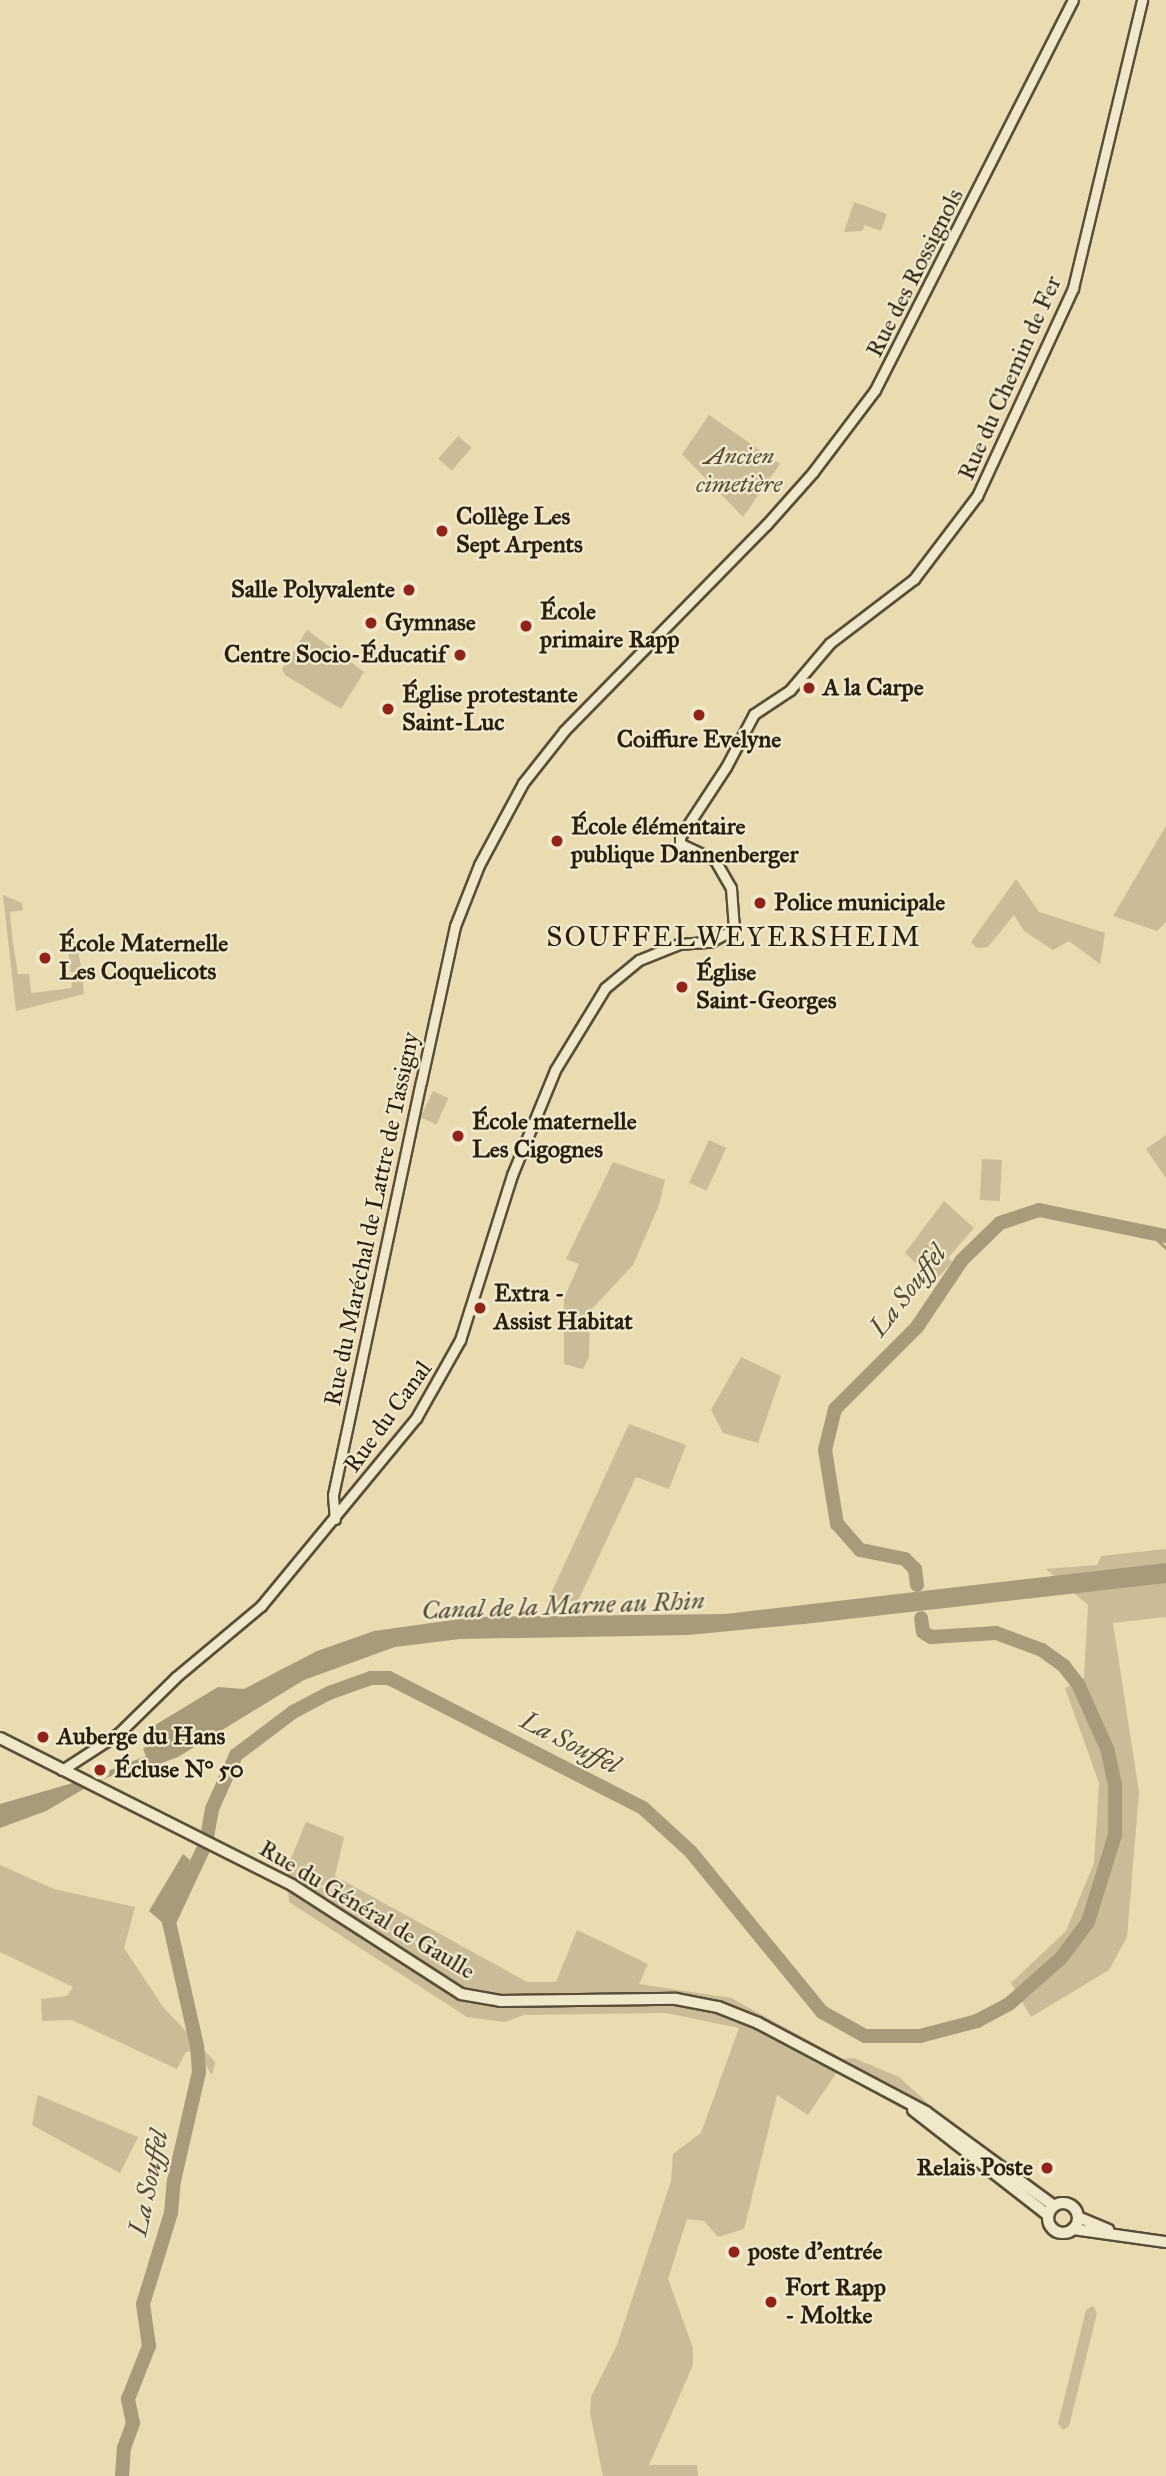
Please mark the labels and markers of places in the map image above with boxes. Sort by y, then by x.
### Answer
place label: Collège Les Sept Arpents [456,503,583,559]
marker: Collège Les Sept Arpents [434,523,450,539]
place label: Salle Polyvalente [231,576,395,604]
marker: Salle Polyvalente [401,582,417,598]
place label: École primaire Rapp [540,598,679,654]
place label: Gymnase [385,609,476,637]
marker: Gymnase [363,615,379,631]
marker: École primaire Rapp [518,618,534,634]
place label: Centre Socio-Éducatif [224,641,446,669]
marker: Centre Socio-Éducatif [452,647,468,663]
place label: A la Carpe [823,674,924,702]
marker: A la Carpe [801,680,817,696]
place label: Église protestante Saint-Luc [402,681,578,737]
marker: Église protestante Saint-Luc [380,701,396,717]
marker: Coiffure Evelyne [691,707,707,723]
place label: Coiffure Evelyne [617,726,781,754]
place label: École élémentaire publique Dannenberger [571,813,799,869]
marker: École élémentaire publique Dannenberger [549,833,565,849]
place label: Police municipale [774,889,945,917]
marker: Police municipale [752,895,768,911]
place label: École Maternelle Les Coquelicots [59,930,228,986]
marker: École Maternelle Les Coquelicots [37,950,53,966]
place label: Église Saint-Georges [696,959,836,1015]
marker: Église Saint-Georges [674,979,690,995]
place label: École maternelle Les Cigognes [472,1108,637,1164]
marker: École maternelle Les Cigognes [450,1128,466,1144]
place label: Extra - Assist Habitat [494,1280,633,1336]
marker: Extra - Assist Habitat [472,1300,488,1316]
place label: Auberge du Hans [57,1723,225,1751]
marker: Auberge du Hans [35,1729,51,1745]
place label: Écluse N° 50 [114,1756,244,1784]
marker: Écluse N° 50 [92,1762,108,1778]
place label: Relais Poste [916,2154,1033,2182]
marker: Relais Poste [1039,2160,1055,2176]
place label: poste d'entrée [748,2238,883,2266]
marker: poste d'entrée [726,2244,742,2260]
place label: Fort Rapp - Moltke [785,2274,886,2330]
marker: Fort Rapp - Moltke [763,2294,779,2310]

